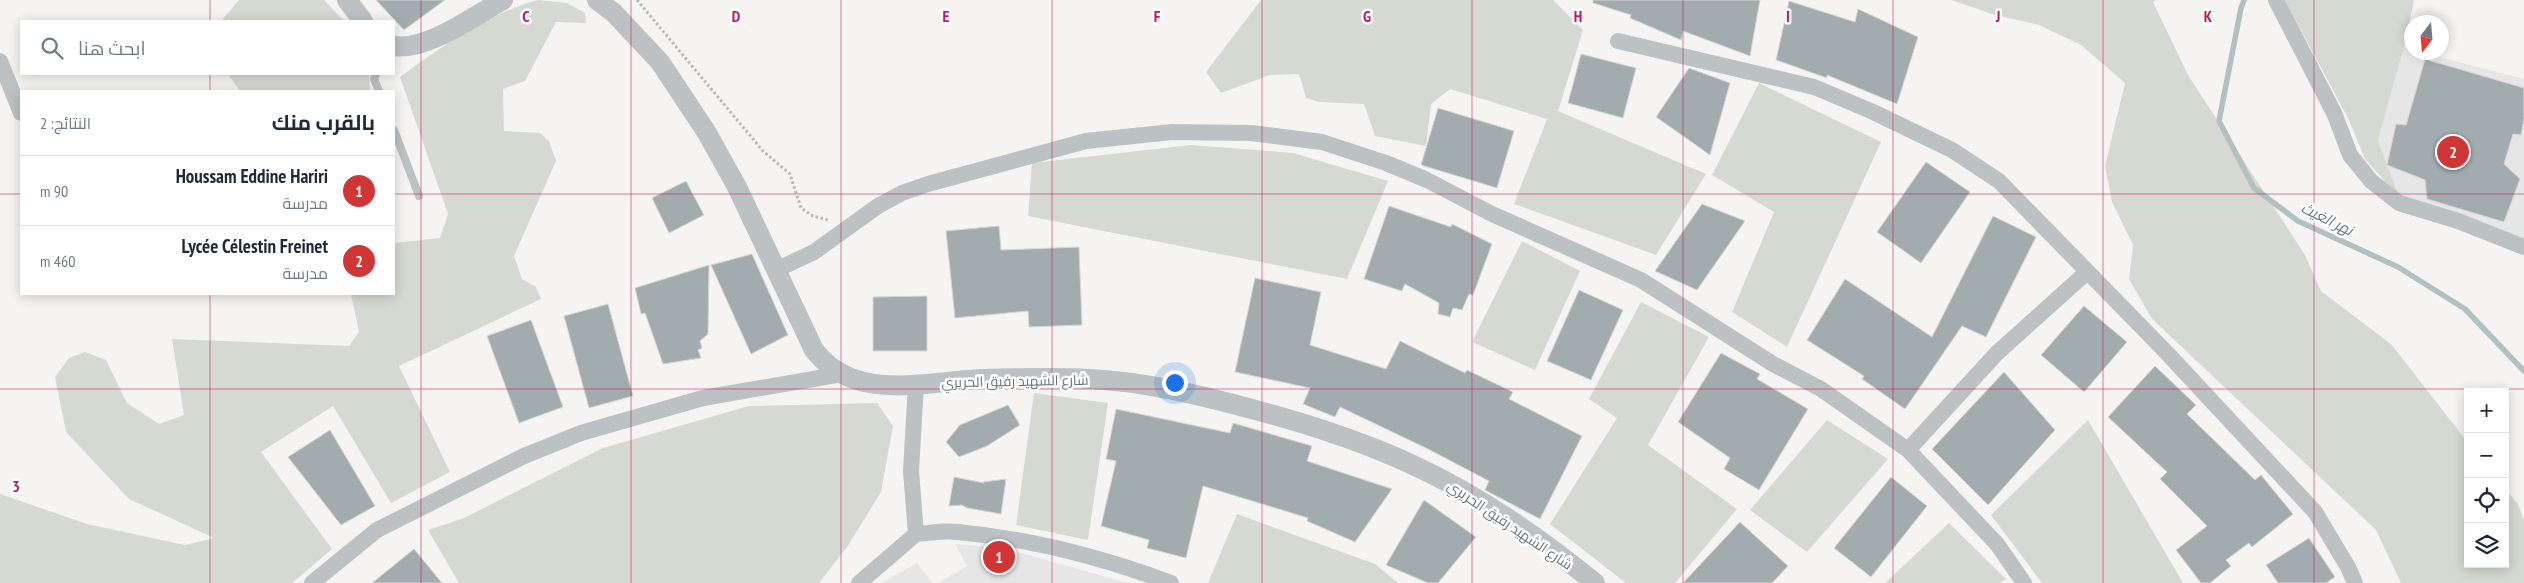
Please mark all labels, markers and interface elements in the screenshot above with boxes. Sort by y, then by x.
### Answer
text: C [522,6,530,26]
text: D [732,6,741,26]
text: E [943,6,950,26]
text: F [1154,6,1161,26]
text: G [1363,6,1371,26]
text: H [1574,6,1582,26]
text: I [1786,6,1790,26]
text: J [1995,6,2000,26]
text: K [2204,6,2213,26]
north arrow [2404,15,2449,60]
search box [20,20,395,75]
icon: search [38,34,66,62]
text: ابحث هنا [78,36,146,60]
text: بالقرب منك [272,109,375,136]
text: النتائج: 2 [40,113,91,133]
pin: 2 [2437,133,2469,171]
text: Houssam Eddine Hariri [176,164,328,188]
text: 90 m [40,181,68,201]
text: 1 [355,181,363,201]
text: مدرسة [282,193,328,213]
water label: نهر الغيث [2298,198,2358,240]
text: Lycée Célestin Freinet [181,234,328,258]
text: 460 m [40,251,75,271]
text: 2 [355,251,363,271]
text: مدرسة [282,263,328,283]
your location [1162,370,1188,396]
street label: شارع الشهيد رفيق الحريري [941,371,1089,394]
map controls [2464,388,2509,568]
button: + [2464,388,2509,433]
button: − [2464,433,2509,478]
text: 3 [12,476,20,496]
street label: شارع الشهيد رفيق الحريري [1442,476,1576,576]
button: locate [2464,478,2509,523]
button: layers [2464,523,2509,568]
pin: 1 [983,538,1015,576]

